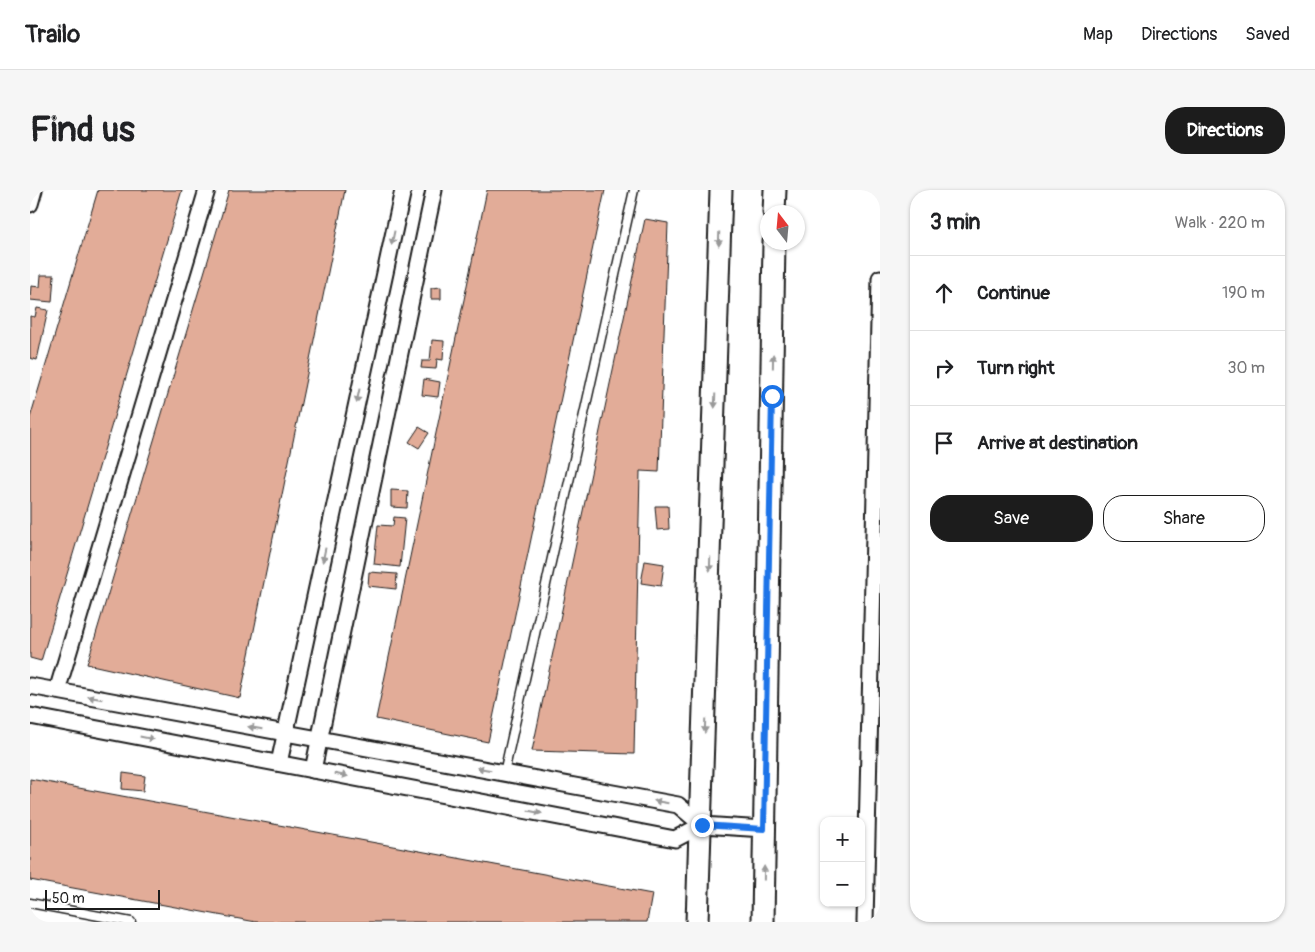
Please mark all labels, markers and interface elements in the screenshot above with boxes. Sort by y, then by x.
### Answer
text: Trailo [25,20,80,49]
text: Map [1083,23,1113,46]
text: Directions [1141,23,1217,46]
text: Saved [1245,23,1290,46]
button: Directions [1165,107,1285,154]
text: Find us [30,108,135,152]
north arrow [760,205,805,250]
text: 3 min [930,209,980,236]
text: Walk · 220 m [1175,213,1265,233]
one-way arrow [389,230,397,245]
one-way arrow [715,231,723,247]
icon: ahead [930,279,958,307]
text: Continue [977,281,1050,305]
text: 190 m [1222,283,1265,303]
one-way arrow [769,353,777,369]
icon: right [930,354,958,382]
text: Turn right [977,356,1055,380]
text: 30 m [1227,358,1265,378]
route start [761,385,784,408]
one-way arrow [354,389,362,404]
one-way arrow [710,393,718,409]
icon: arrive [930,429,958,457]
text: Arrive at destination [977,431,1138,455]
button: Save [930,495,1093,542]
button: Share [1103,495,1265,542]
one-way arrow [320,548,328,563]
one-way arrow [706,556,714,572]
one-way arrow [87,694,103,702]
one-way arrow [701,718,709,734]
one-way arrow [247,723,263,731]
one-way arrow [139,734,154,742]
one-way arrow [475,765,491,773]
one-way arrow [333,771,348,779]
one-way arrow [652,798,668,806]
one-way arrow [527,808,542,816]
route end [691,814,714,837]
map controls [820,817,865,907]
button: + [820,817,865,862]
button: − [820,862,865,907]
one-way arrow [760,865,768,881]
scale bar [45,887,160,910]
text: 50 m [52,890,85,907]

